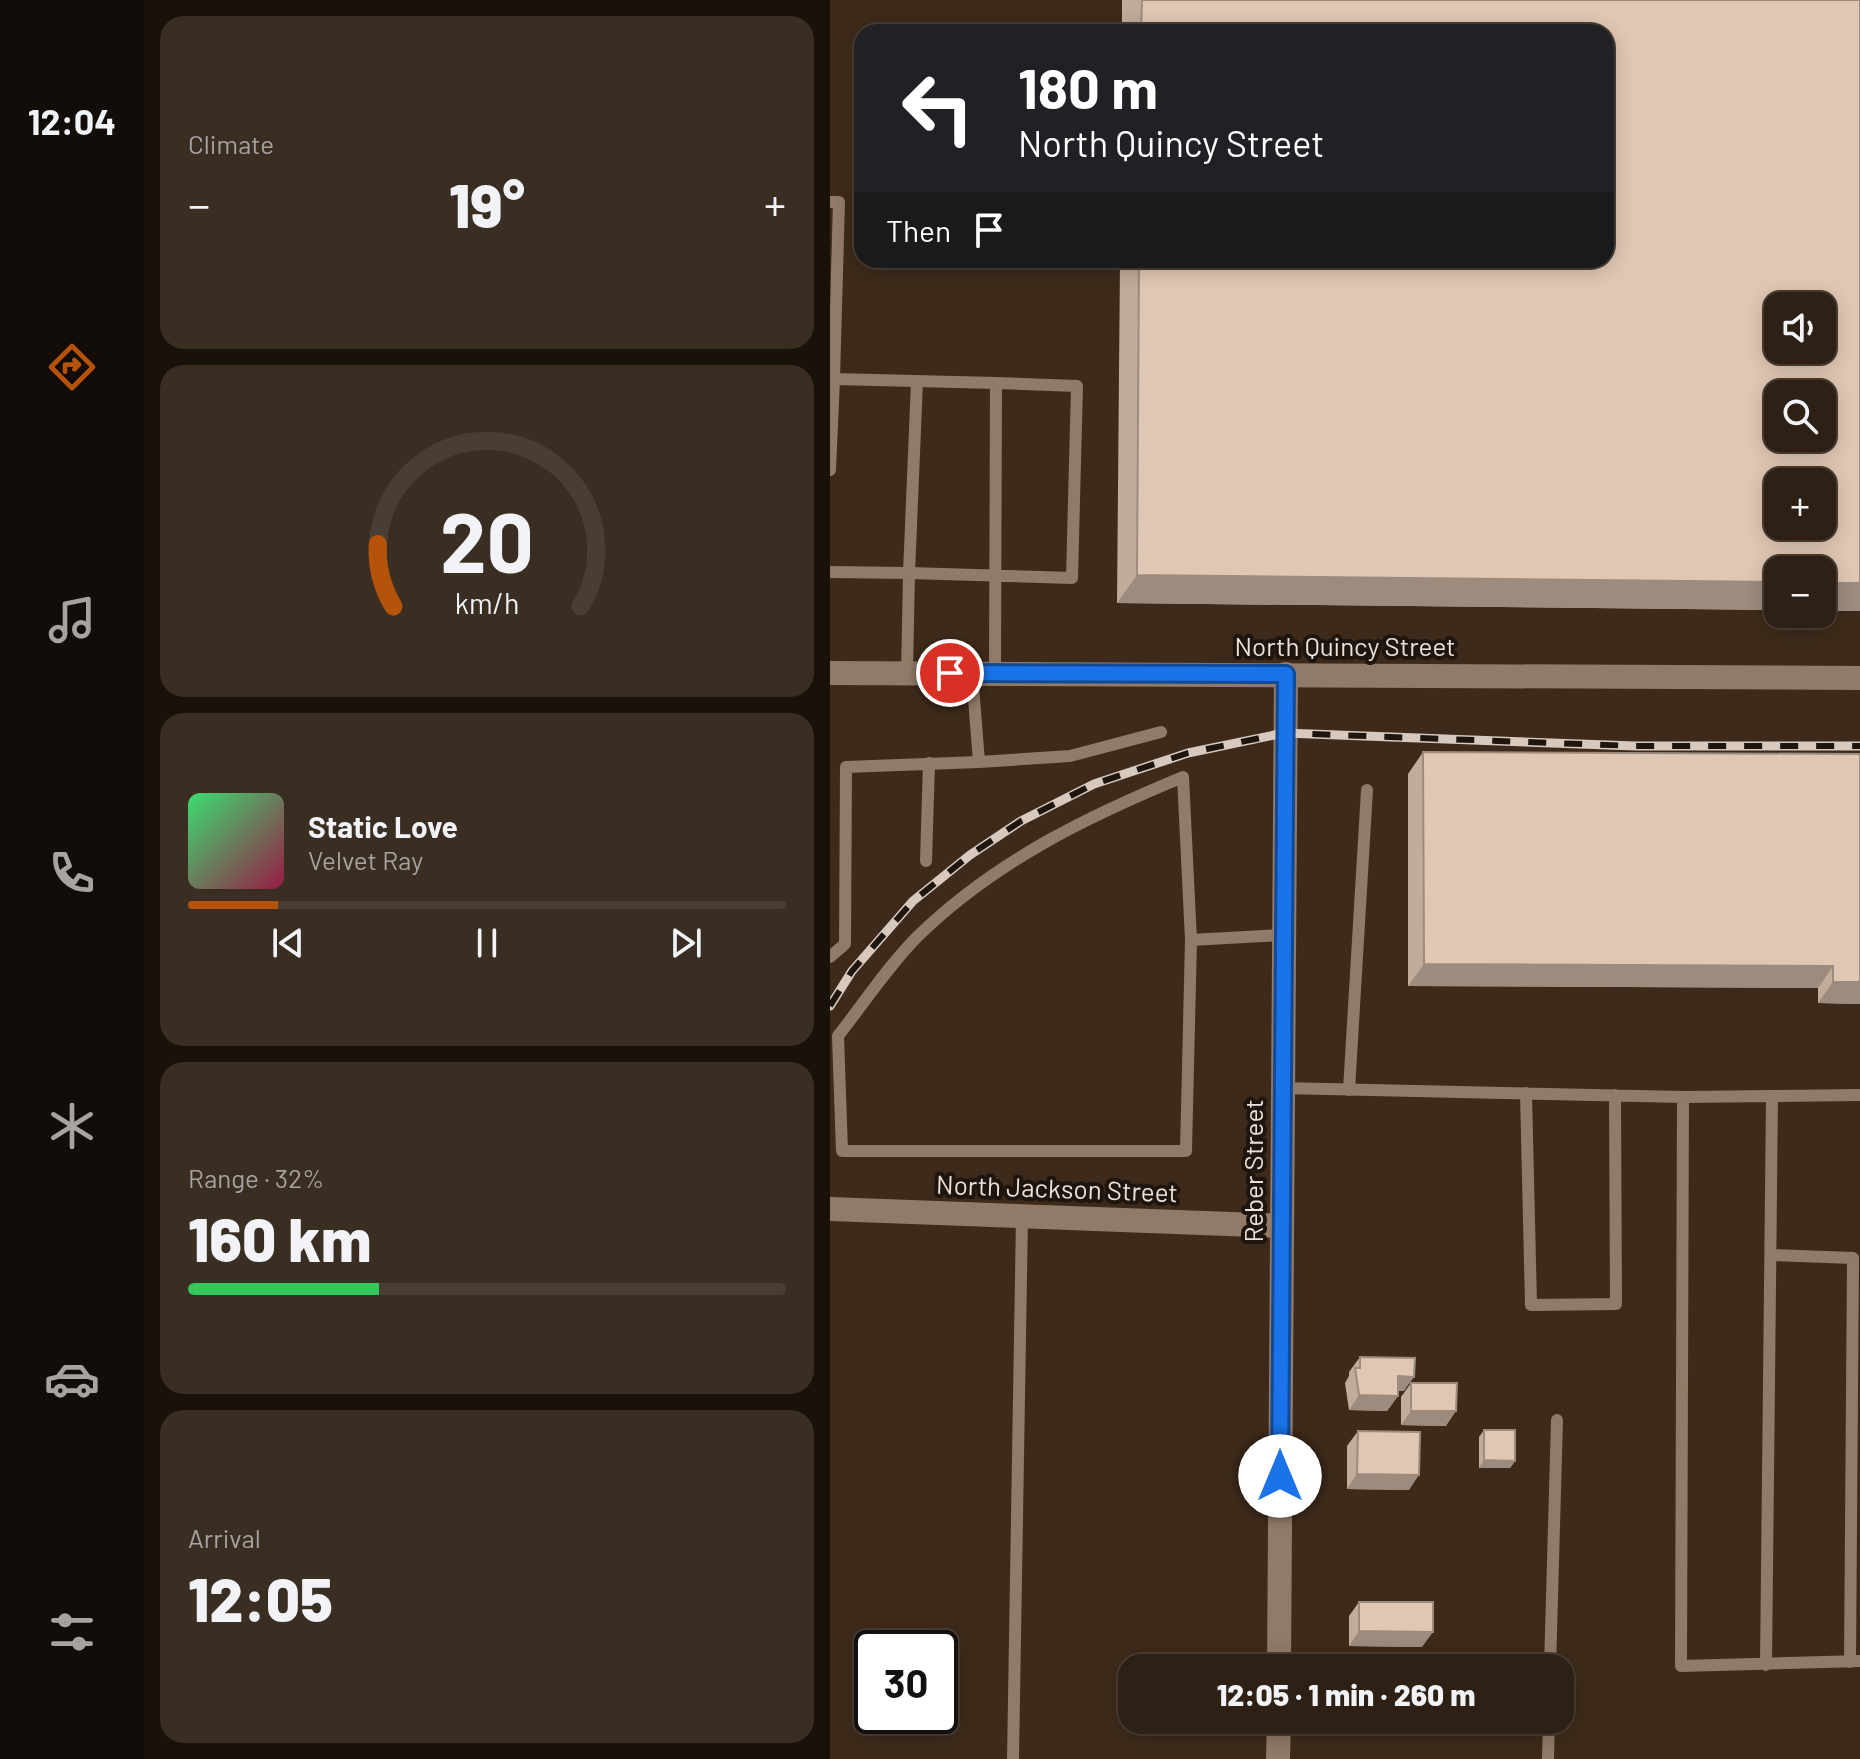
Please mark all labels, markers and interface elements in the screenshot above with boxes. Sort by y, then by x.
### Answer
text: 180 m [1018,53,1158,120]
icon: left [886,56,990,160]
text: 12:04 [28,99,116,142]
text: North Quincy Street [1018,121,1324,164]
text: Climate [188,128,274,159]
text: 19° [449,168,525,240]
text: − [188,177,210,230]
text: + [764,177,786,230]
icon: arrive [967,208,1011,252]
text: Then [886,212,951,248]
map controls [1764,292,1836,628]
button: sound [1764,292,1836,364]
icon: directions [44,339,100,395]
button: search [1764,380,1836,452]
button: + [1764,468,1836,540]
text: 20 [440,489,534,589]
button: − [1764,556,1836,628]
text: km/h [455,585,519,620]
icon: music [44,592,100,648]
street label: North Quincy Street [1234,630,1456,661]
pin [916,639,984,707]
icon: arrive [928,651,972,695]
text: Static Love [308,808,458,844]
text: Velvet Ray [308,844,423,875]
icon: phone [44,845,100,901]
icon: previous [266,921,310,965]
icon: pause [465,921,509,965]
icon: next [664,921,708,965]
icon: climate [44,1098,100,1154]
street label: Reber Street [1237,1099,1268,1243]
text: Range · 32% [188,1162,324,1193]
street label: North Jackson Street [936,1168,1178,1207]
text: 160 km [188,1202,371,1274]
icon: car [44,1351,100,1407]
position arrow [1238,1434,1322,1518]
text: Arrival [188,1522,261,1553]
text: 12:05 [188,1562,333,1634]
icon: filters [44,1604,100,1660]
speed limit sign: 30 [854,1630,958,1734]
text: 12:05 · 1 min · 260 m [1217,1676,1475,1712]

